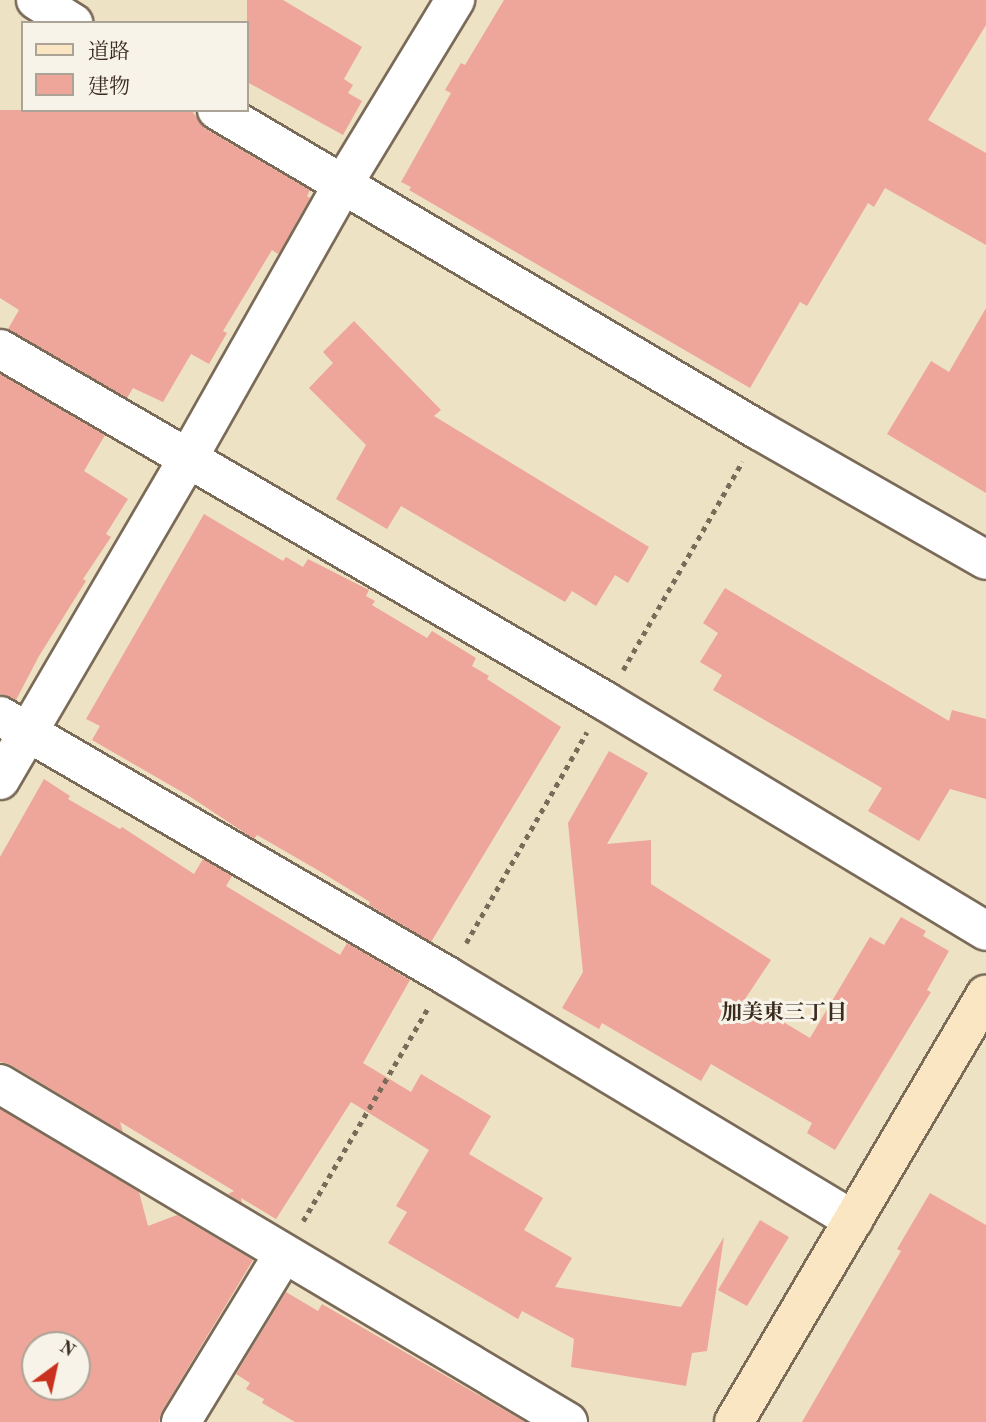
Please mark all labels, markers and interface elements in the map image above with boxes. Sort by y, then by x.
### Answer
legend [21,21,248,112]
text: 道路 [88,42,130,63]
text: 建物 [88,77,130,98]
district label: 加美東三丁目 [721,1001,847,1027]
north arrow [21,1331,91,1401]
text: N [55,1338,78,1362]

